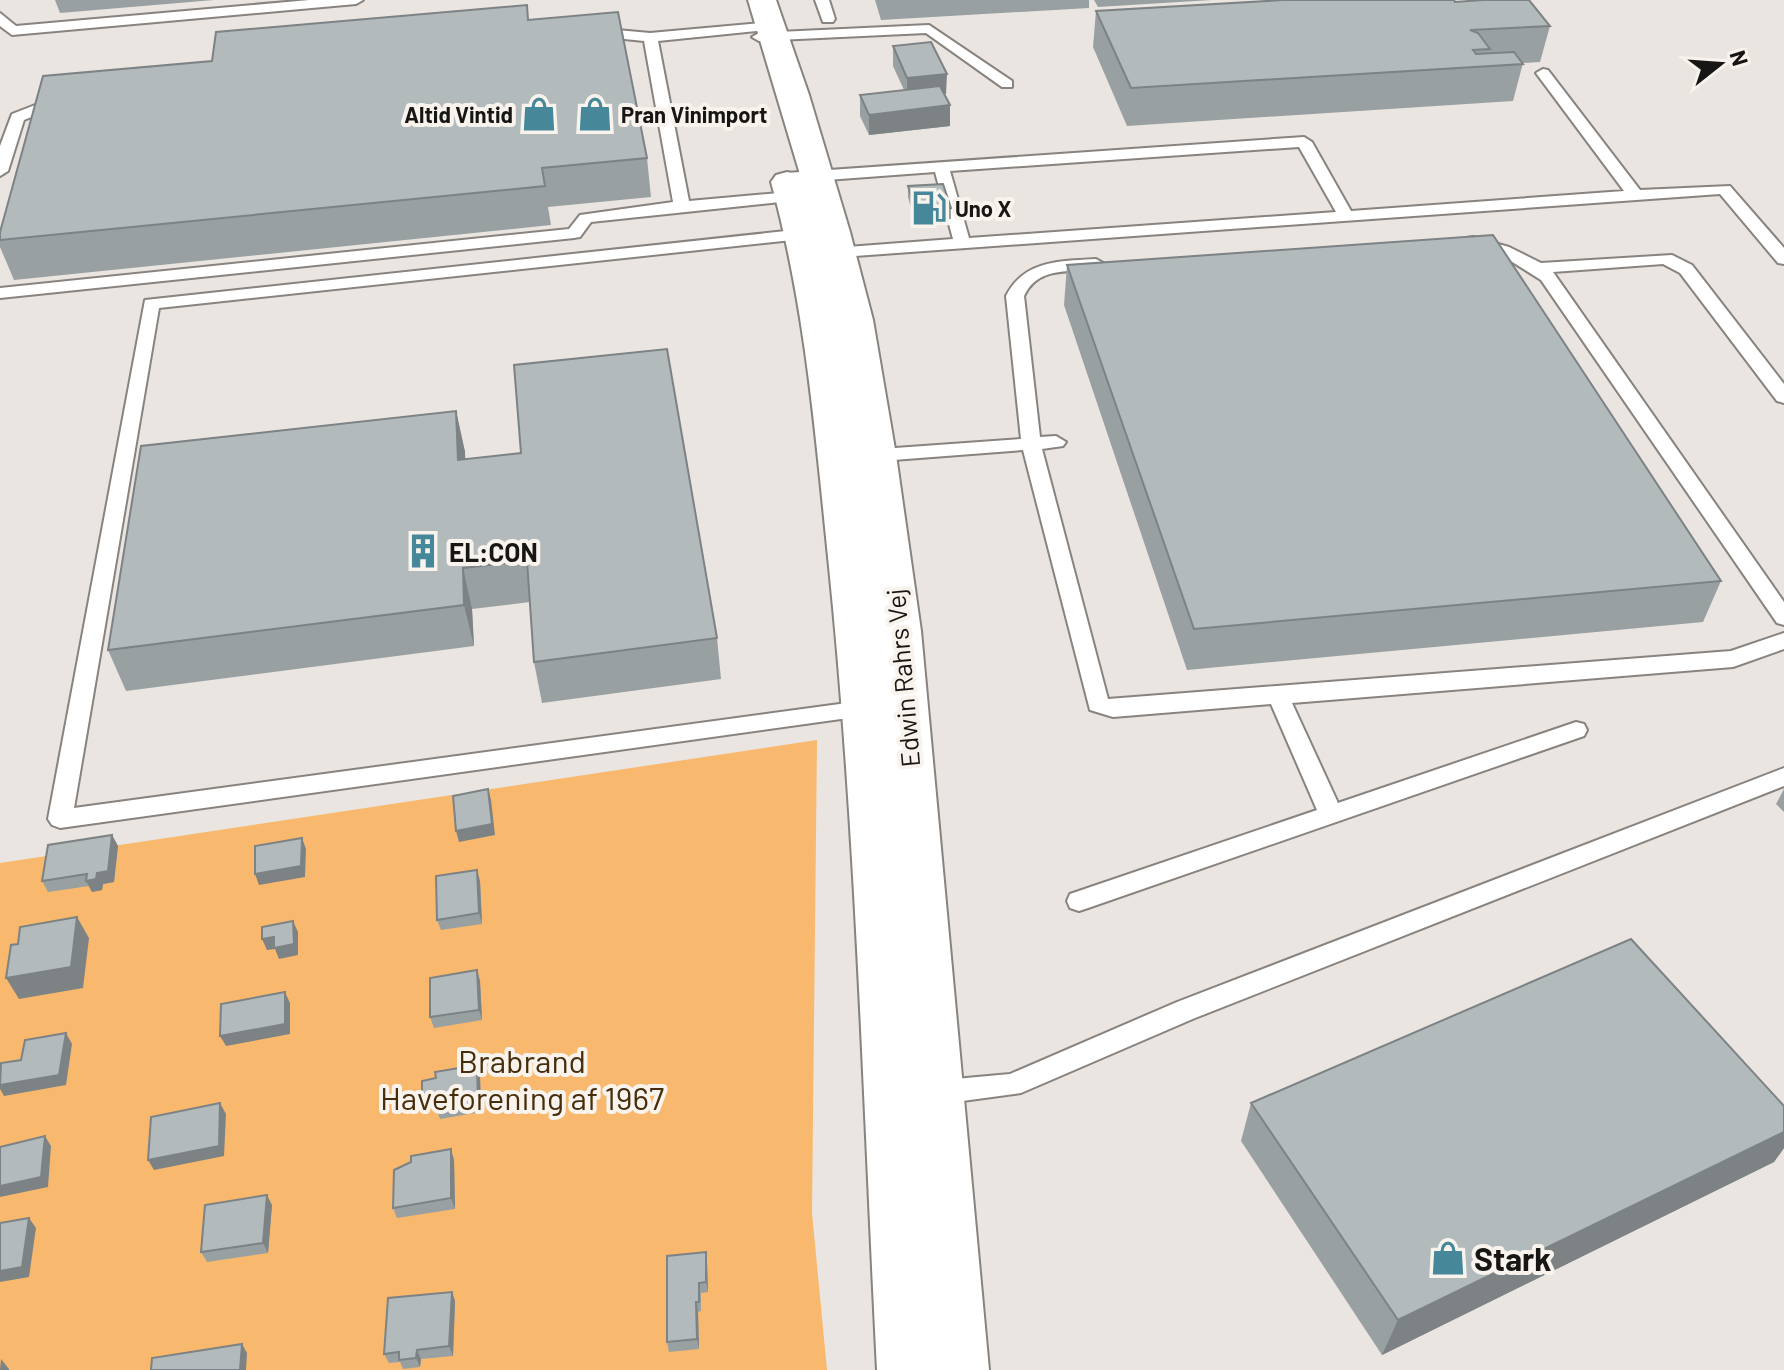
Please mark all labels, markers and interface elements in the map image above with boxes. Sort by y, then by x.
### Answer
north arrow [1680,24,1760,104]
text: N [1726,47,1755,69]
shop icon: Altid Vintid [520,95,558,133]
shop icon: Pran Vinimport [576,95,614,133]
place label: Altid Vintid [404,101,513,127]
place label: Pran Vinimport [621,101,767,127]
fuel station icon: Uno X [910,189,948,227]
place label: Uno X [955,195,1011,221]
building icon: EL:CON [404,532,442,570]
place label: EL:CON [449,536,538,567]
street label: Edwin Rahrs Vej [879,587,925,769]
park label: Brabrand Haveforening af 1967 [380,1041,664,1116]
shop icon: Stark [1429,1239,1467,1277]
place label: Stark [1474,1239,1551,1277]

